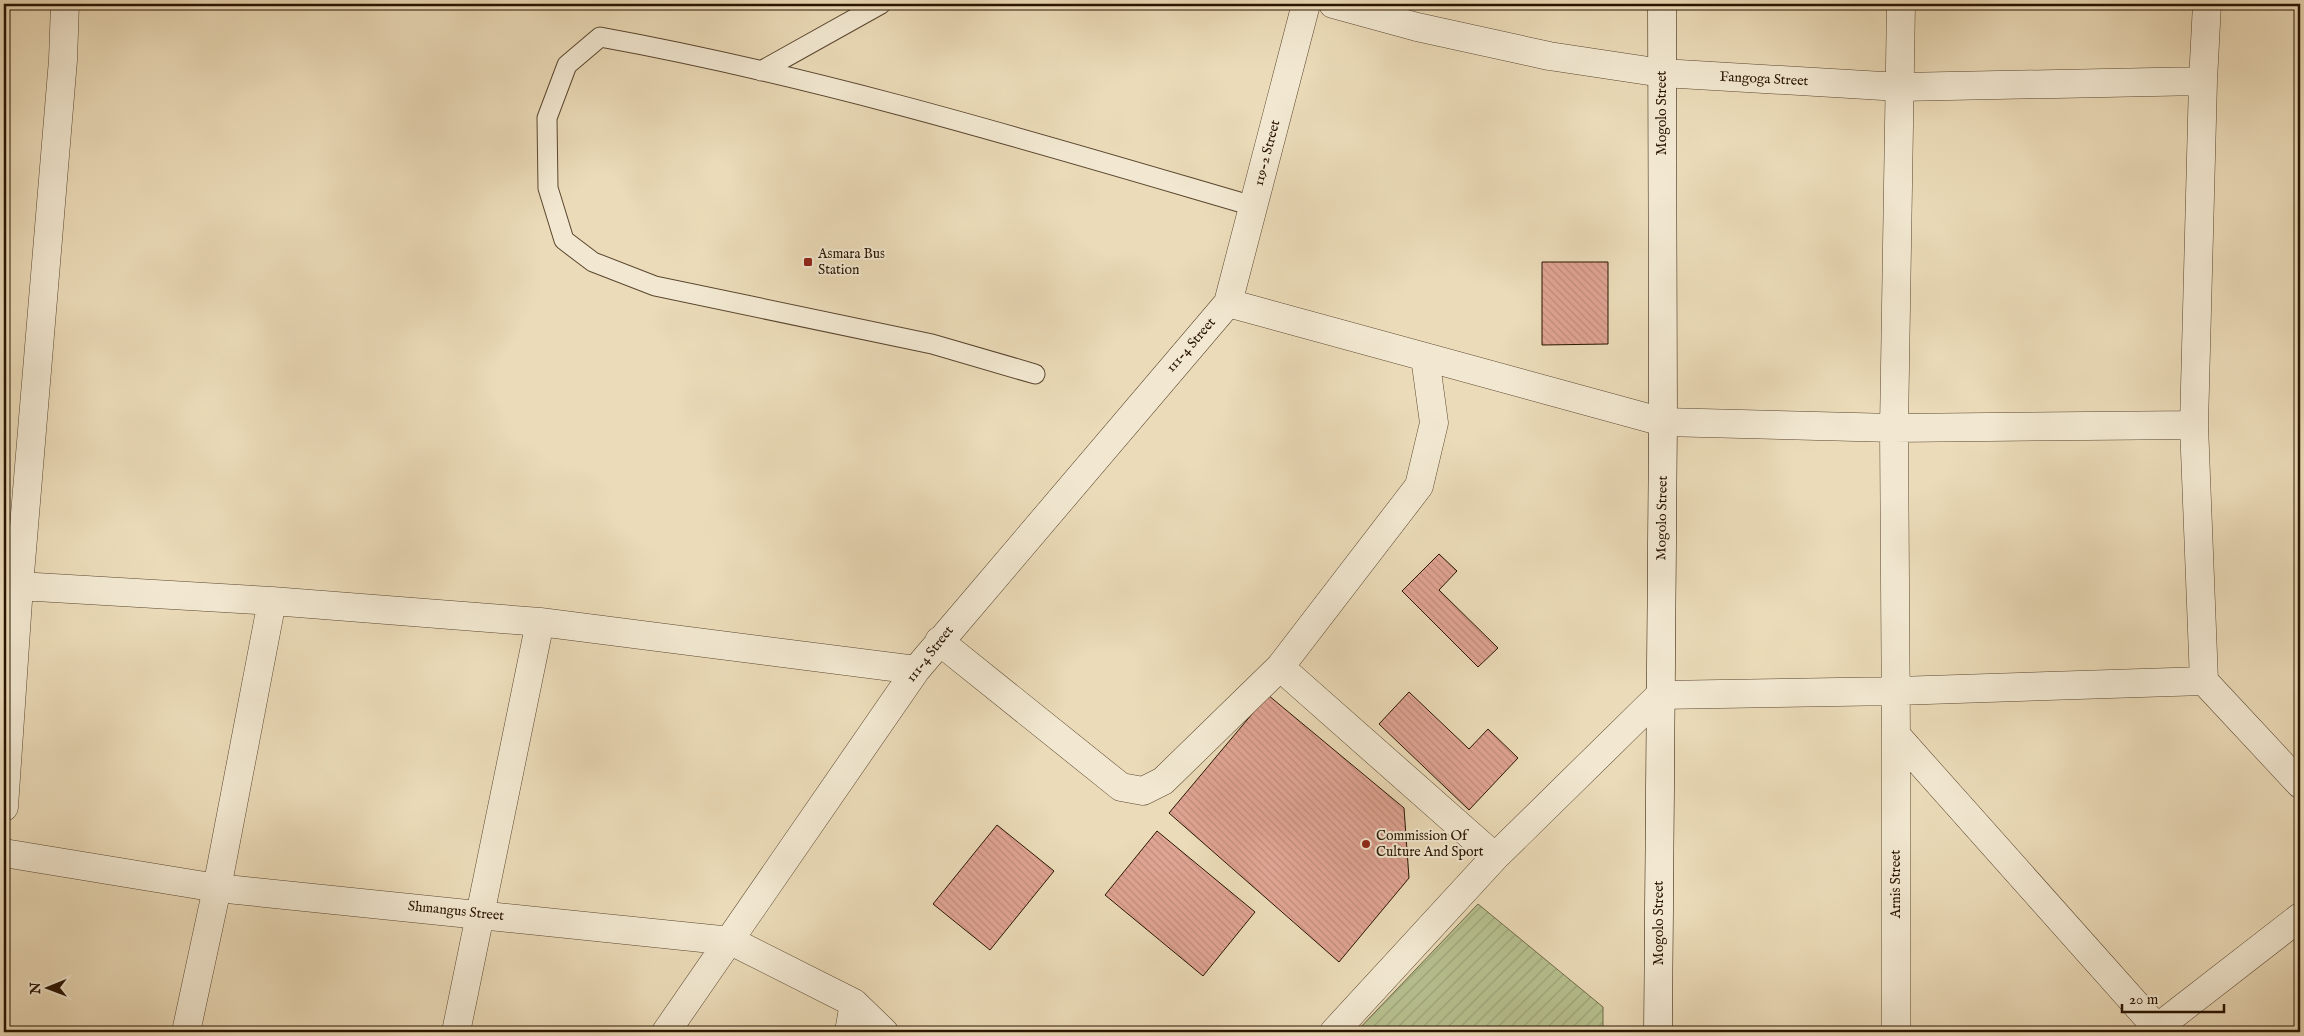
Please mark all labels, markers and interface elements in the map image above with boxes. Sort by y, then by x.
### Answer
street label: Fangoga Street [1719,68,1809,90]
street label: Mogolo Street [1653,70,1671,155]
street label: 119-2 Street [1250,118,1284,188]
place label: Asmara Bus Station [817,245,885,279]
marker: Asmara Bus Station [802,256,814,268]
street label: 111-4 Street [1162,314,1220,376]
street label: Mogolo Street [1652,475,1672,561]
street label: 111-4 Street [902,622,958,686]
place label: Commission Of Culture And Sport [1376,827,1484,861]
marker: Commission Of Culture And Sport [1360,838,1372,850]
street label: Arnis Street [1887,850,1905,919]
street label: Mogolo Street [1650,880,1668,965]
street label: Shmangus Street [407,897,505,925]
north arrow [22,964,72,1014]
scale bar [2122,981,2224,1013]
text: N [27,982,45,995]
text: 20 m [2129,990,2159,1009]

